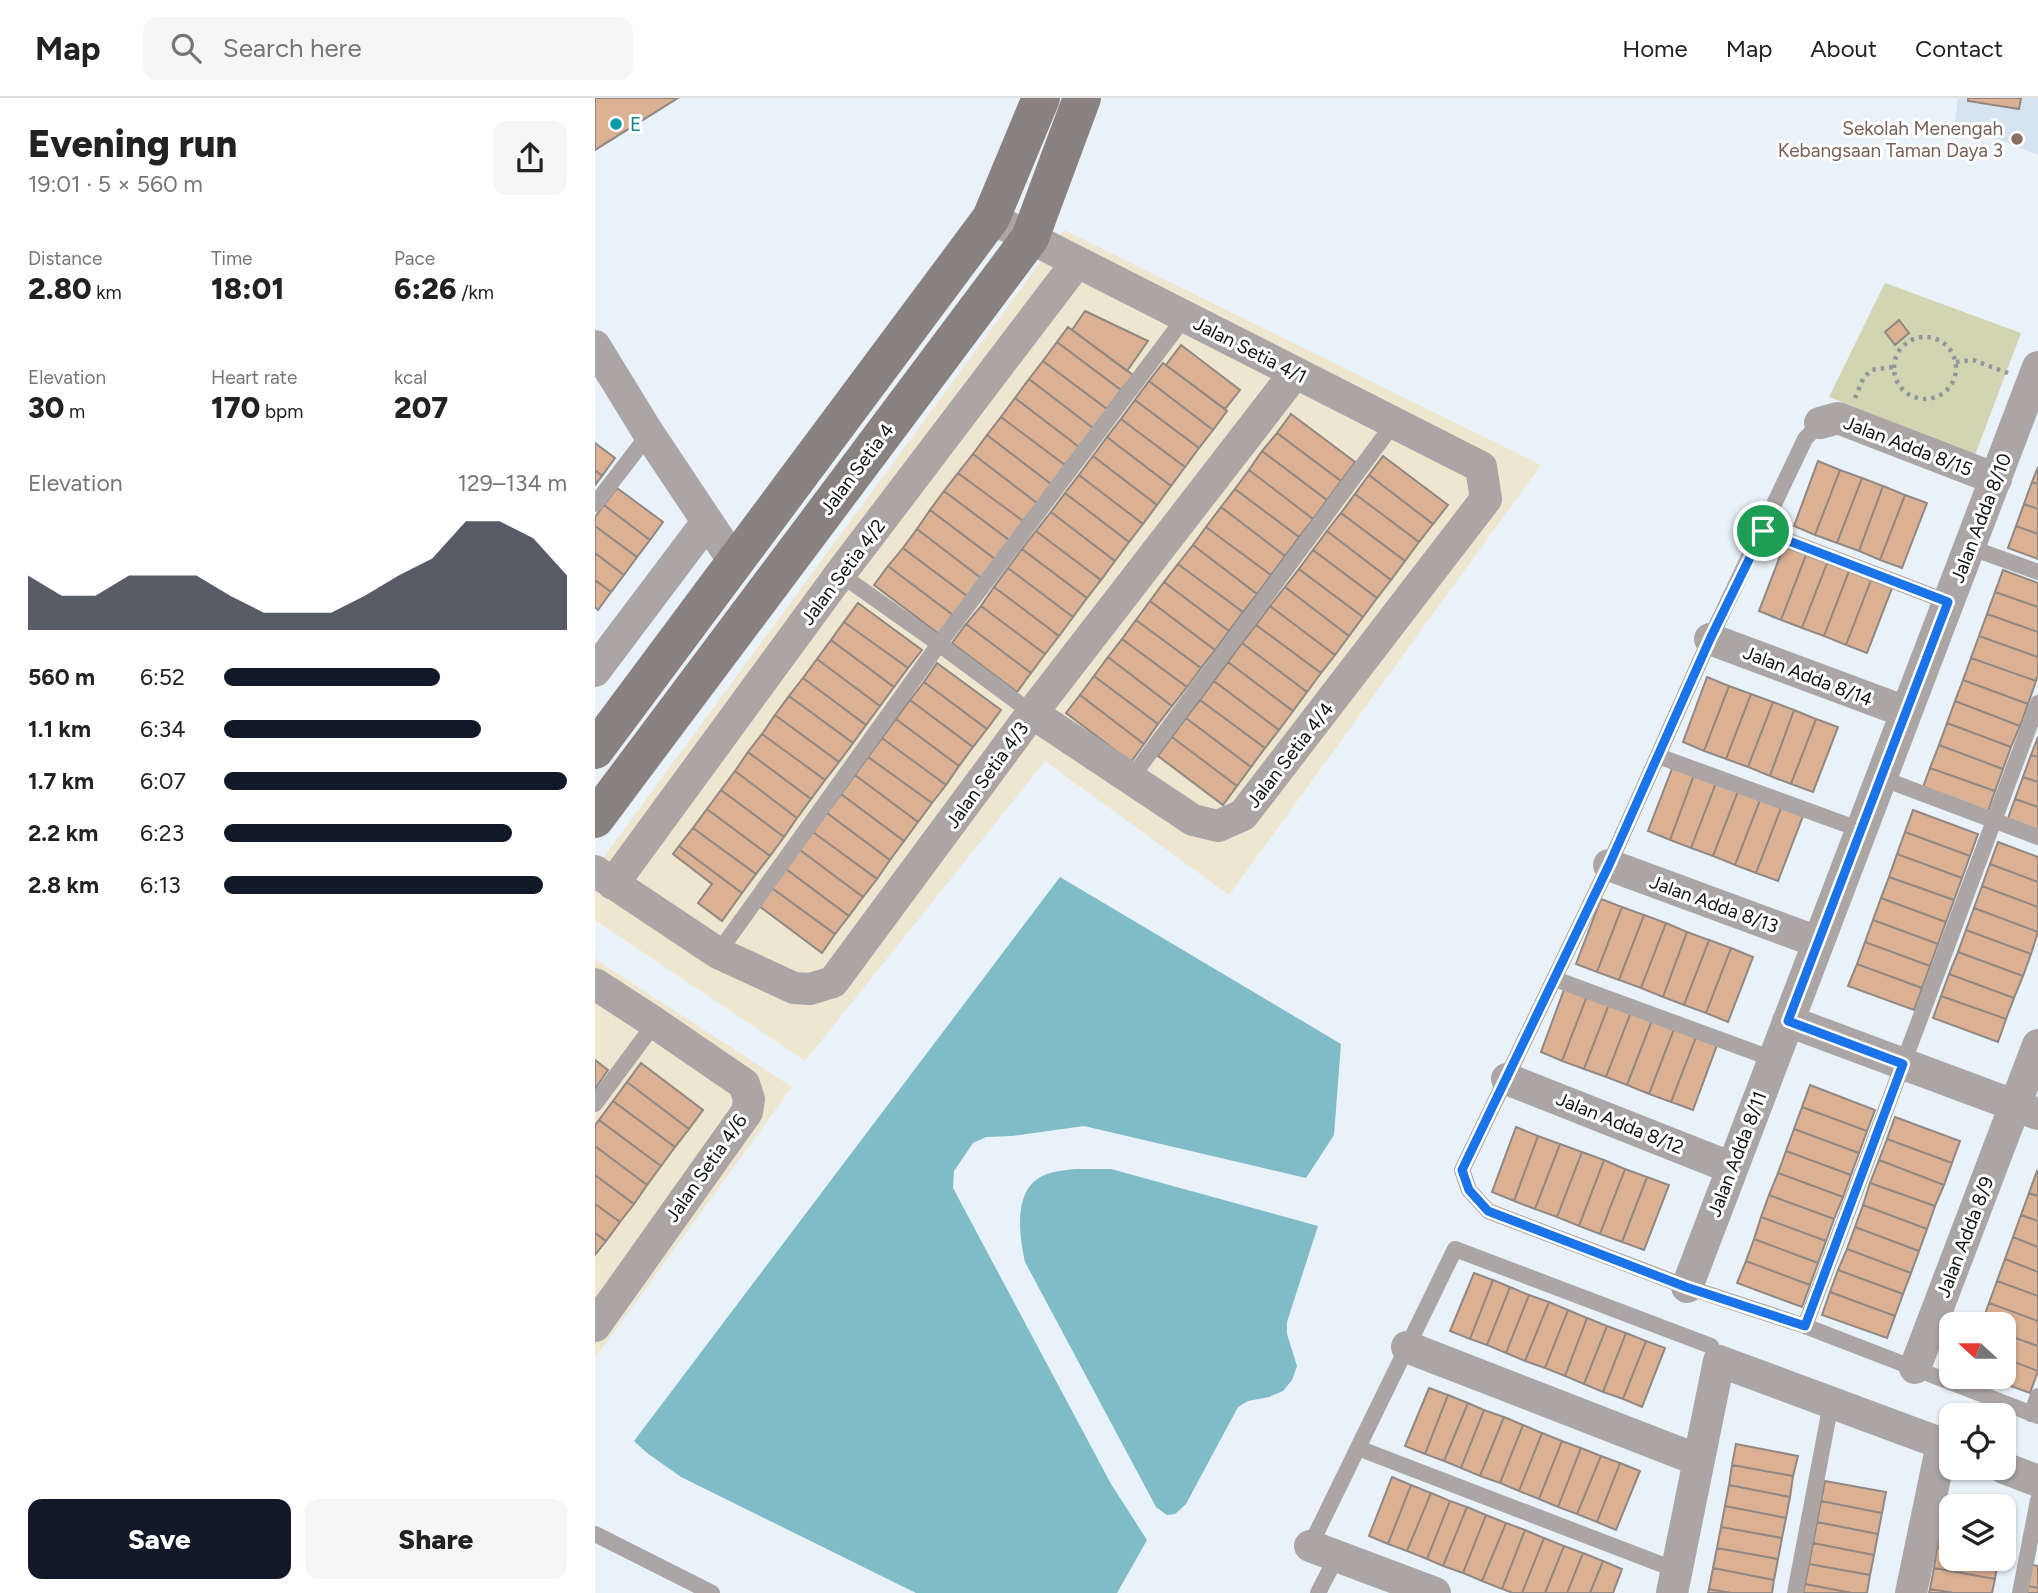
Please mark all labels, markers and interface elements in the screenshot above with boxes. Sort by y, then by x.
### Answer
search box [143,17,633,80]
text: Map [35,29,101,68]
icon: search [167,29,205,67]
text: Search here [223,32,362,64]
text: Home [1622,34,1688,63]
text: Map [1726,34,1772,63]
text: About [1810,34,1877,63]
text: Contact [1915,34,2003,63]
place label: E [630,113,641,136]
marker: E [608,116,624,132]
place label: Sekolah Menengah Kebangsaan Taman Daya 3 [1778,117,2003,162]
text: Evening run [28,121,237,167]
button: share [493,121,567,195]
marker: Sekolah Menengah Kebangsaan Taman Daya 3 [2009,131,2025,147]
text: 19:01 · 5 × 560 m [28,170,203,198]
text: Distance [28,247,102,270]
text: Time [211,247,252,270]
text: Pace [394,247,435,270]
text: 2.80 [28,270,92,307]
text: 18:01 [211,270,284,307]
text: 6:26 [394,270,457,307]
text: km [92,281,122,304]
text: /km [457,281,494,304]
street label: Jalan Setia 4/1 [1190,312,1310,388]
text: Elevation [28,366,106,389]
text: Heart rate [211,366,297,389]
text: kcal [394,366,427,389]
text: 30 [28,389,64,426]
text: 170 [211,389,260,426]
text: 207 [394,389,448,426]
text: m [64,400,85,423]
text: bpm [260,400,304,423]
street label: Jalan Adda 8/15 [1840,411,1976,481]
street label: Jalan Setia 4 [815,419,899,519]
street label: Jalan Adda 8/10 [1946,450,2016,586]
text: Elevation [28,469,123,497]
text: 129–134 m [457,469,567,497]
pin [1733,501,1793,561]
icon: arrive [1744,512,1782,550]
street label: Jalan Setia 4/2 [796,515,890,629]
street label: Jalan Adda 8/14 [1740,641,1876,711]
text: 560 m [28,663,95,691]
text: 6:52 [140,663,185,691]
street label: Jalan Setia 4/4 [1242,697,1338,812]
text: 1.1 km [28,715,91,743]
text: 6:34 [140,715,186,743]
street label: Jalan Setia 4/3 [941,717,1033,833]
text: 1.7 km [28,767,94,795]
text: 6:07 [140,767,186,795]
text: 2.2 km [28,819,98,847]
text: 6:23 [140,819,184,847]
street label: Jalan Adda 8/13 [1647,870,1781,938]
text: 2.8 km [28,871,99,899]
text: 6:13 [140,871,181,899]
street label: Jalan Adda 8/12 [1553,1087,1687,1159]
street label: Jalan Adda 8/11 [1702,1088,1772,1220]
street label: Jalan Setia 4/6 [660,1109,752,1226]
street label: Jalan Adda 8/9 [1931,1173,1999,1301]
north arrow [1939,1312,2016,1390]
map controls [1939,1312,2016,1571]
button: locate [1939,1403,2016,1480]
button: layers [1939,1494,2016,1571]
button: Save [28,1499,291,1579]
button: Share [305,1499,567,1579]

